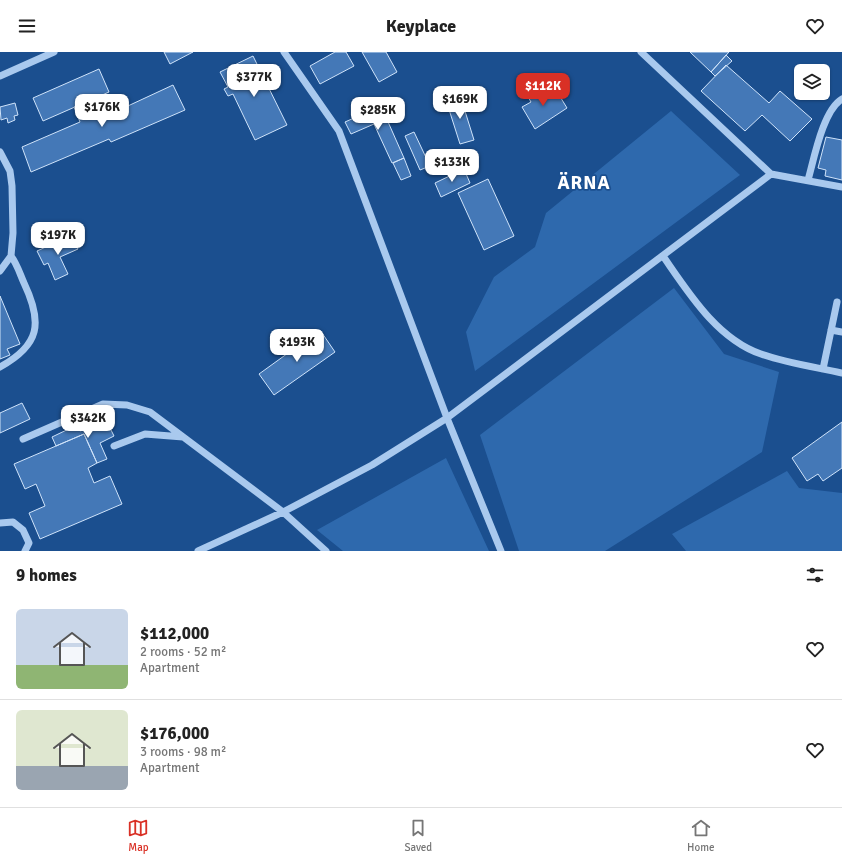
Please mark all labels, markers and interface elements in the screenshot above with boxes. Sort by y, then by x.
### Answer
icon: menu [16,15,38,37]
text: Keyplace [386,15,456,37]
icon: heart [804,15,826,37]
pin: $377K [226,64,282,98]
map controls [794,64,830,100]
button: layers [794,64,830,100]
text: $377K [236,69,272,85]
pin: $112K [515,73,571,107]
text: $112K [525,78,561,94]
pin: $169K [432,86,488,120]
text: $169K [442,91,478,107]
pin: $176K [74,94,130,128]
pin: $285K [350,97,406,131]
text: $176K [84,99,120,115]
text: $285K [360,102,396,118]
pin: $133K [424,149,480,183]
text: $133K [434,154,470,170]
district label: ÄRNA [557,171,611,195]
pin: $197K [30,222,86,256]
text: $197K [40,227,76,243]
pin: $193K [269,329,325,363]
text: $193K [279,334,315,350]
pin: $342K [60,405,116,439]
text: $342K [70,410,106,426]
icon: filters [804,564,826,586]
text: 9 homes [16,565,77,586]
text: $112,000 [140,623,209,644]
icon: home [48,625,96,673]
icon: heart [804,638,826,660]
text: 2 rooms · 52 m² [140,644,226,660]
text: Apartment [140,660,200,676]
text: $176,000 [140,723,209,744]
icon: home [48,726,96,774]
icon: heart [804,739,826,761]
text: 3 rooms · 98 m² [140,744,226,760]
text: Apartment [140,760,200,776]
tab: Map [127,817,149,854]
tab: Saved [404,817,432,854]
tab: Home [687,817,715,854]

